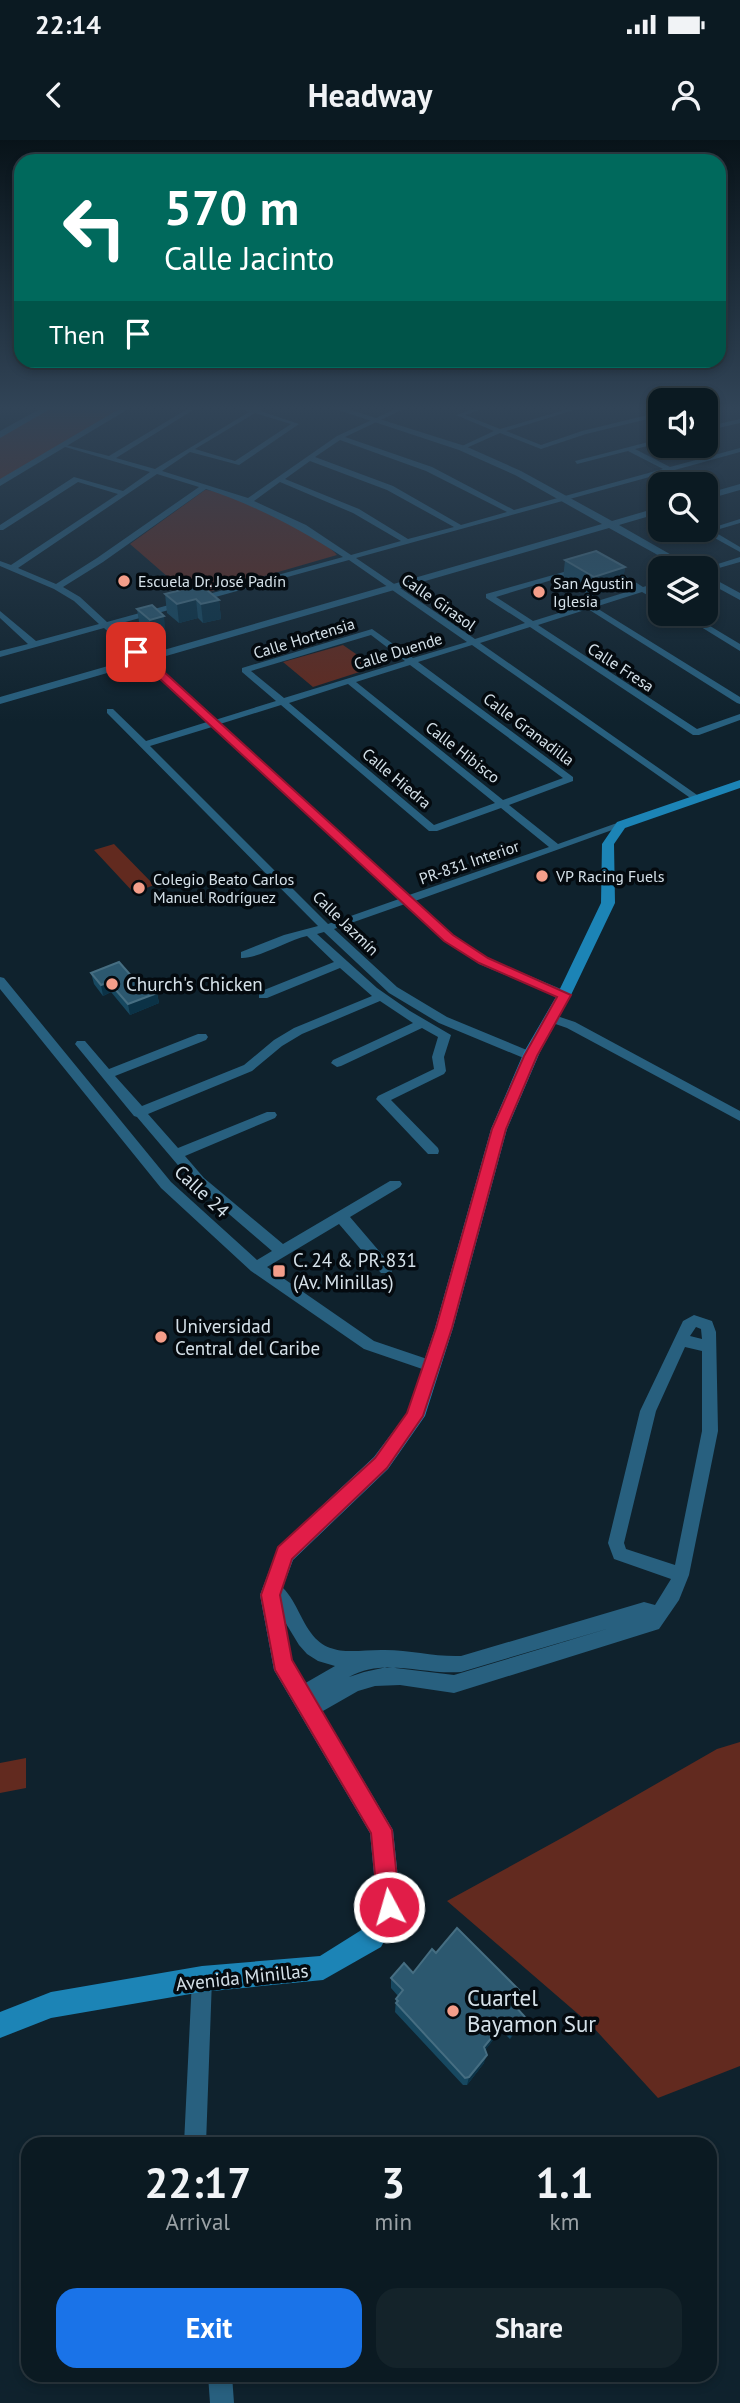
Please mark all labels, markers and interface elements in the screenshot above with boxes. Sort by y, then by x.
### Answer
text: 22:14 [35,8,101,41]
text: Headway [308,74,432,116]
icon: back [35,76,73,114]
icon: person [667,76,705,114]
text: 570 m [164,175,299,239]
icon: left [49,182,140,273]
text: Calle Jacinto [164,237,334,279]
icon: arrive [119,315,157,353]
text: Then [49,318,105,351]
map controls [648,388,718,626]
button: sound [648,388,718,458]
button: search [648,472,718,542]
button: layers [648,556,718,626]
street label: Calle Girasol [398,569,480,635]
place label: Escuela Dr. José Padín [138,571,286,591]
marker: Escuela Dr. José Padín [116,573,132,589]
place label: San Agustin Iglesia [553,573,634,611]
marker: San Agustin Iglesia [531,584,547,600]
street label: Calle Hortensia [251,613,357,663]
pin [106,622,166,682]
street label: Calle Duende [351,628,445,674]
icon: arrive [117,633,155,671]
street label: Calle Fresa [584,638,658,696]
street label: Calle Granadilla [480,688,578,770]
street label: Calle Hibisco [422,717,504,787]
street label: Calle Hiedra [359,743,435,813]
street label: PR-831 Interior [416,835,522,888]
place label: VP Racing Fuels [555,866,665,886]
marker: VP Racing Fuels [534,868,550,884]
place label: Colegio Beato Carlos Manuel Rodríguez [153,869,294,907]
marker: Colegio Beato Carlos Manuel Rodríguez [131,880,147,896]
street label: Calle Jazmín [309,887,383,959]
place label: Church's Chicken [126,972,263,996]
marker: Church's Chicken [104,976,120,992]
street label: Calle 24 [170,1160,234,1222]
place label: C. 24 & PR-831 (Av. Minillas) [293,1248,417,1294]
marker: C. 24 & PR-831 (Av. Minillas) [271,1263,287,1279]
place label: Universidad Central del Caribe [175,1314,320,1360]
marker: Universidad Central del Caribe [153,1329,169,1345]
position arrow [352,1870,426,1944]
street label: Avenida Minillas [174,1958,310,1996]
place label: Cuartel Bayamon Sur [467,1983,596,2038]
marker: Cuartel Bayamon Sur [445,2003,461,2019]
text: 22:17 [145,2155,251,2210]
text: 3 [381,2155,405,2210]
text: 1.1 [535,2155,593,2210]
text: Arrival [166,2207,230,2236]
text: min [375,2207,412,2236]
text: km [550,2207,579,2236]
button: Exit [56,2288,362,2368]
button: Share [376,2288,682,2368]

